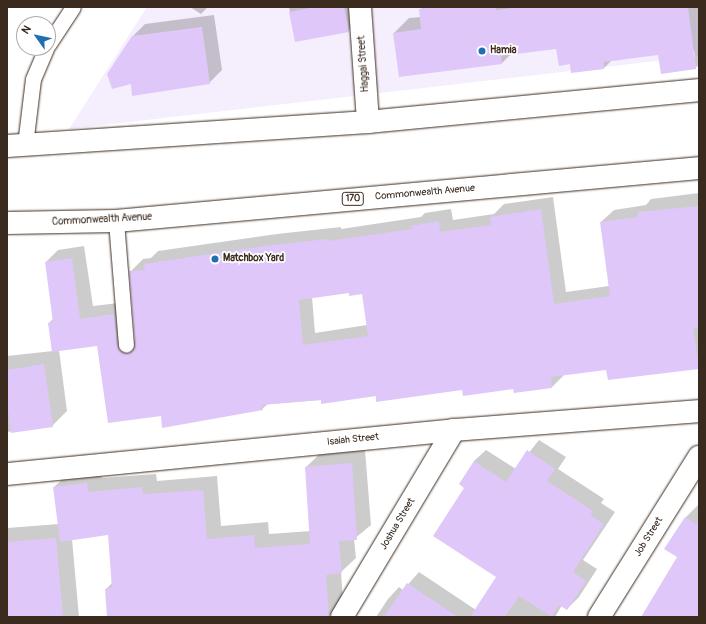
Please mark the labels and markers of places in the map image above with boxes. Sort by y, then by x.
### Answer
place label: Hamia [490,45,516,57]
marker: Hamia [477,46,487,56]
place label: Matchbox Yard [223,253,284,265]
marker: Matchbox Yard [210,254,220,264]

